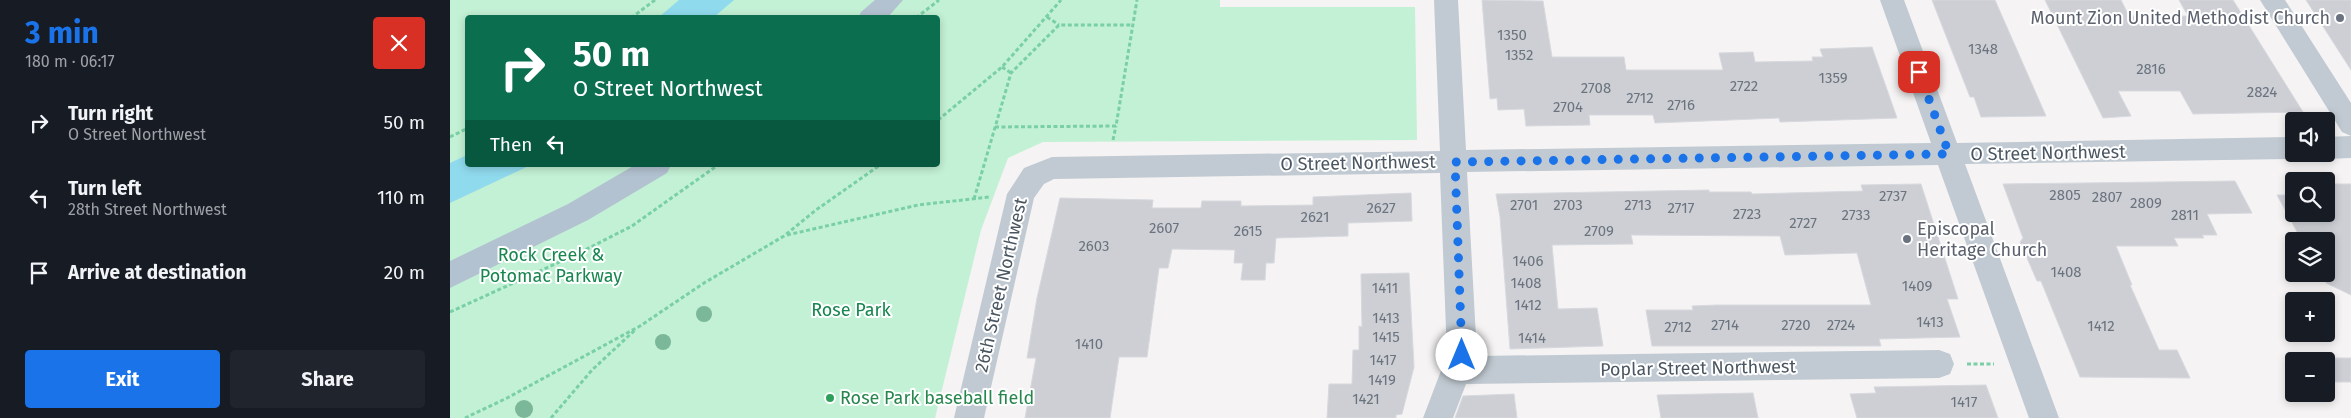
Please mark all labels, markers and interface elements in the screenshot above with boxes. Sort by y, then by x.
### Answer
place label: Mount Zion United Methodist Church [2030,7,2330,29]
marker: Mount Zion United Methodist Church [2334,12,2346,24]
text: 3 min [25,15,99,51]
button: close [373,17,425,69]
house number: 1350 [1497,26,1527,44]
text: 50 m [573,33,650,75]
icon: right [490,35,555,100]
house number: 1348 [1968,40,1998,58]
house number: 1352 [1505,46,1533,64]
pin [1898,51,1940,93]
text: 180 m · 06:17 [25,52,115,71]
icon: arrive [1905,58,1933,86]
house number: 2816 [2136,60,2166,78]
house number: 1359 [1818,69,1848,87]
text: O Street Northwest [573,75,763,102]
house number: 2722 [1730,77,1758,95]
house number: 2708 [1581,79,1611,97]
house number: 2824 [2247,83,2277,101]
house number: 2712 [1626,89,1654,107]
house number: 2716 [1667,96,1695,114]
house number: 2704 [1553,98,1583,116]
text: Turn right [68,102,153,125]
icon: right [25,109,53,137]
text: 50 m [384,111,425,134]
map controls [2285,112,2335,402]
button: sound [2285,112,2335,162]
text: O Street Northwest [68,125,206,144]
icon: left [542,130,570,158]
text: Then [490,133,532,156]
street label: O Street Northwest [1970,141,2126,165]
street label: O Street Northwest [1280,151,1436,175]
button: search [2285,172,2335,222]
text: Turn left [68,177,142,200]
icon: left [25,184,53,212]
text: 110 m [377,186,425,209]
house number: 2805 [2049,186,2081,204]
house number: 2737 [1879,187,1907,205]
house number: 2807 [2092,188,2123,206]
house number: 2809 [2130,194,2162,212]
street label: 26th Street Northwest [970,195,1032,374]
house number: 2701 [1510,196,1538,214]
house number: 2703 [1553,196,1583,214]
house number: 2713 [1624,196,1652,214]
house number: 2627 [1366,199,1396,217]
house number: 2717 [1668,199,1695,217]
text: 28th Street Northwest [68,200,227,219]
house number: 2723 [1733,205,1761,223]
house number: 2733 [1842,206,1870,224]
house number: 2811 [2171,206,2199,224]
house number: 2621 [1301,208,1329,226]
house number: 2727 [1789,214,1817,232]
place label: Episcopal Heritage Church [1917,218,2047,261]
house number: 2607 [1149,219,1179,237]
house number: 2615 [1234,222,1262,240]
house number: 2709 [1584,222,1614,240]
button: layers [2285,232,2335,282]
marker: Episcopal Heritage Church [1901,233,1913,245]
house number: 2603 [1078,237,1110,255]
park label: Rock Creek & Potomac Parkway [480,244,622,287]
house number: 1406 [1513,252,1543,270]
icon: arrive [25,259,53,287]
text: Arrive at destination [68,261,247,284]
text: 20 m [384,261,425,284]
house number: 1408 [2050,263,2082,281]
house number: 1408 [1510,274,1542,292]
house number: 1409 [1902,277,1932,295]
house number: 1411 [1372,279,1398,297]
button: + [2285,292,2335,342]
house number: 1412 [1514,296,1542,314]
park label: Rose Park [811,299,892,321]
house number: 1413 [1372,309,1400,327]
house number: 1413 [1916,313,1944,331]
house number: 2714 [1711,316,1739,334]
house number: 2720 [1781,316,1811,334]
house number: 2724 [1827,316,1855,334]
house number: 1412 [2087,317,2115,335]
house number: 2712 [1664,318,1692,336]
house number: 1415 [1372,328,1400,346]
position arrow [1435,328,1487,380]
house number: 1414 [1518,329,1546,347]
house number: 1410 [1075,335,1103,353]
button: Exit [25,350,220,408]
button: Share [230,350,425,408]
house number: 1417 [1370,351,1397,369]
button: − [2285,352,2335,402]
street label: Poplar Street Northwest [1600,355,1797,381]
house number: 1419 [1368,371,1396,389]
place label: Rose Park baseball field [840,387,1034,409]
house number: 1421 [1352,390,1380,408]
marker: Rose Park baseball field [824,392,836,404]
house number: 1417 [1951,393,1978,411]

